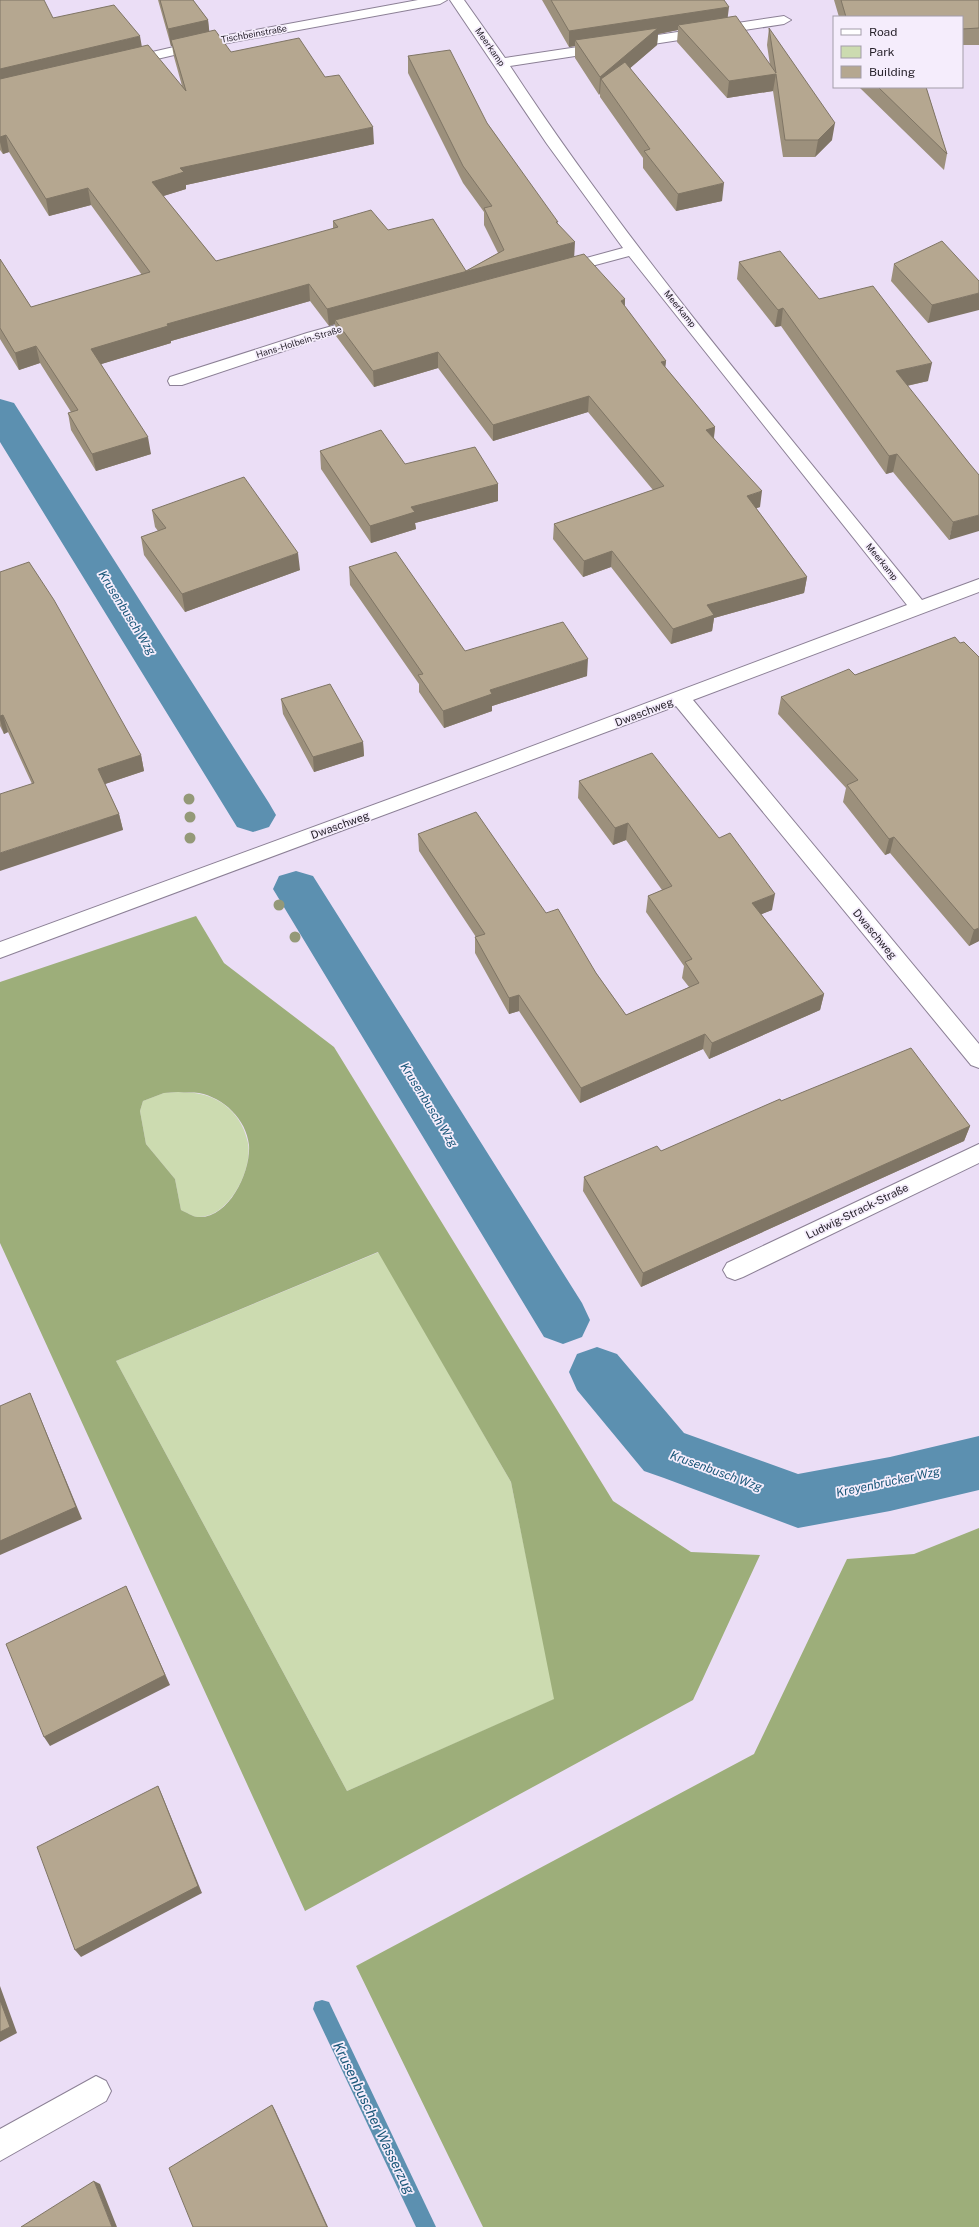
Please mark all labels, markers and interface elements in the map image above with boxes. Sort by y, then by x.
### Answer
legend [833,16,963,88]
street label: Tischbeinstraße [220,22,288,45]
street label: Meerkamp [473,25,508,68]
text: Road [869,25,897,39]
text: Park [869,45,895,59]
text: Building [869,65,915,79]
street label: Meerkamp [662,288,699,330]
street label: Hans-Holbein-Straße [255,323,343,360]
street label: Meerkamp [864,541,901,583]
water label: Krusenbusch Wzg [95,568,159,658]
street label: Dwaschweg [613,695,675,729]
street label: Dwaschweg [309,809,371,841]
street label: Dwaschweg [851,907,899,961]
water label: Krusenbusch Wzg [397,1060,461,1150]
street label: Ludwig-Strack-Straße [804,1181,910,1241]
water label: Krusenbusch Wzg [668,1448,765,1494]
water label: Kreyenbrücker Wzg [835,1464,942,1500]
water label: Krusenbuscher Wasserzug [330,2039,418,2197]

